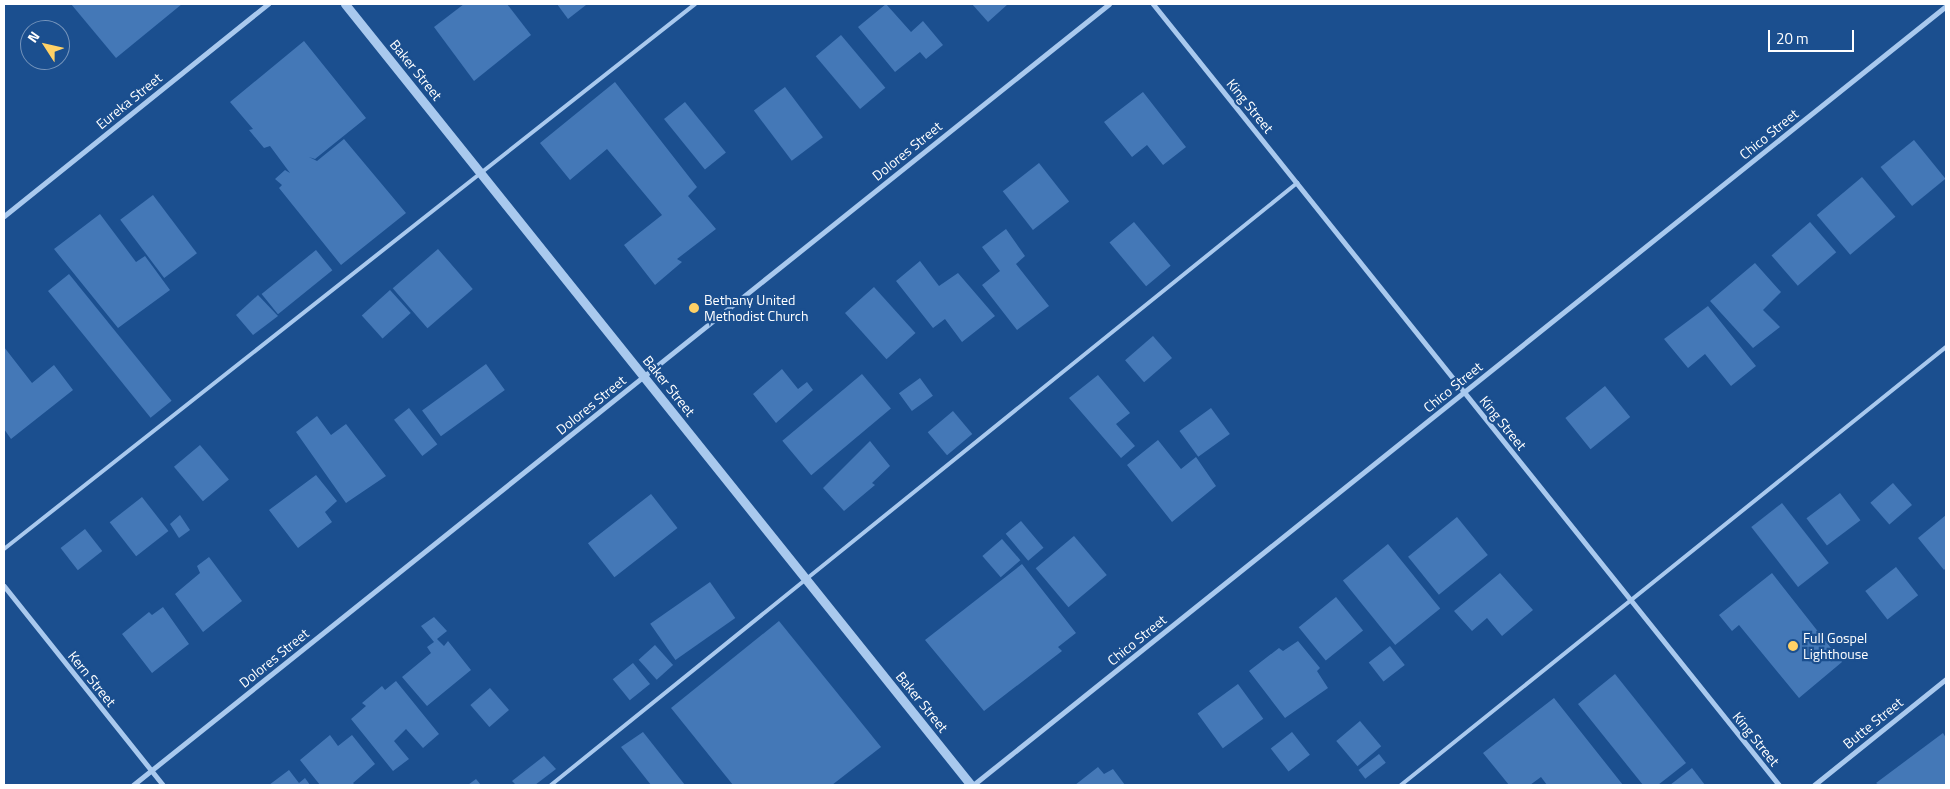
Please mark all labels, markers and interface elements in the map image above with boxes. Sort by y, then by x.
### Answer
north arrow [20,20,70,70]
scale bar [1770,20,1856,52]
text: N [22,27,45,47]
text: 20 m [1776,27,1809,50]
street label: Baker Street [386,36,446,104]
street label: Eureka Street [93,69,165,133]
street label: King Street [1223,75,1277,137]
street label: Chico Street [1736,105,1802,163]
street label: Dolores Street [869,118,945,184]
place label: Bethany United Methodist Church [704,292,808,324]
marker: Bethany United Methodist Church [688,302,700,314]
street label: Baker Street [639,352,699,420]
street label: Chico Street [1420,358,1486,416]
street label: Dolores Street [553,372,629,438]
street label: King Street [1476,392,1530,454]
street label: Chico Street [1104,611,1170,669]
street label: Dolores Street [236,625,312,691]
place label: Full Gospel Lighthouse [1803,630,1868,662]
marker: Full Gospel Lighthouse [1787,640,1799,652]
street label: Kern Street [65,648,119,710]
street label: Baker Street [892,668,952,736]
street label: Butte Street [1840,694,1906,752]
street label: King Street [1729,708,1783,770]

